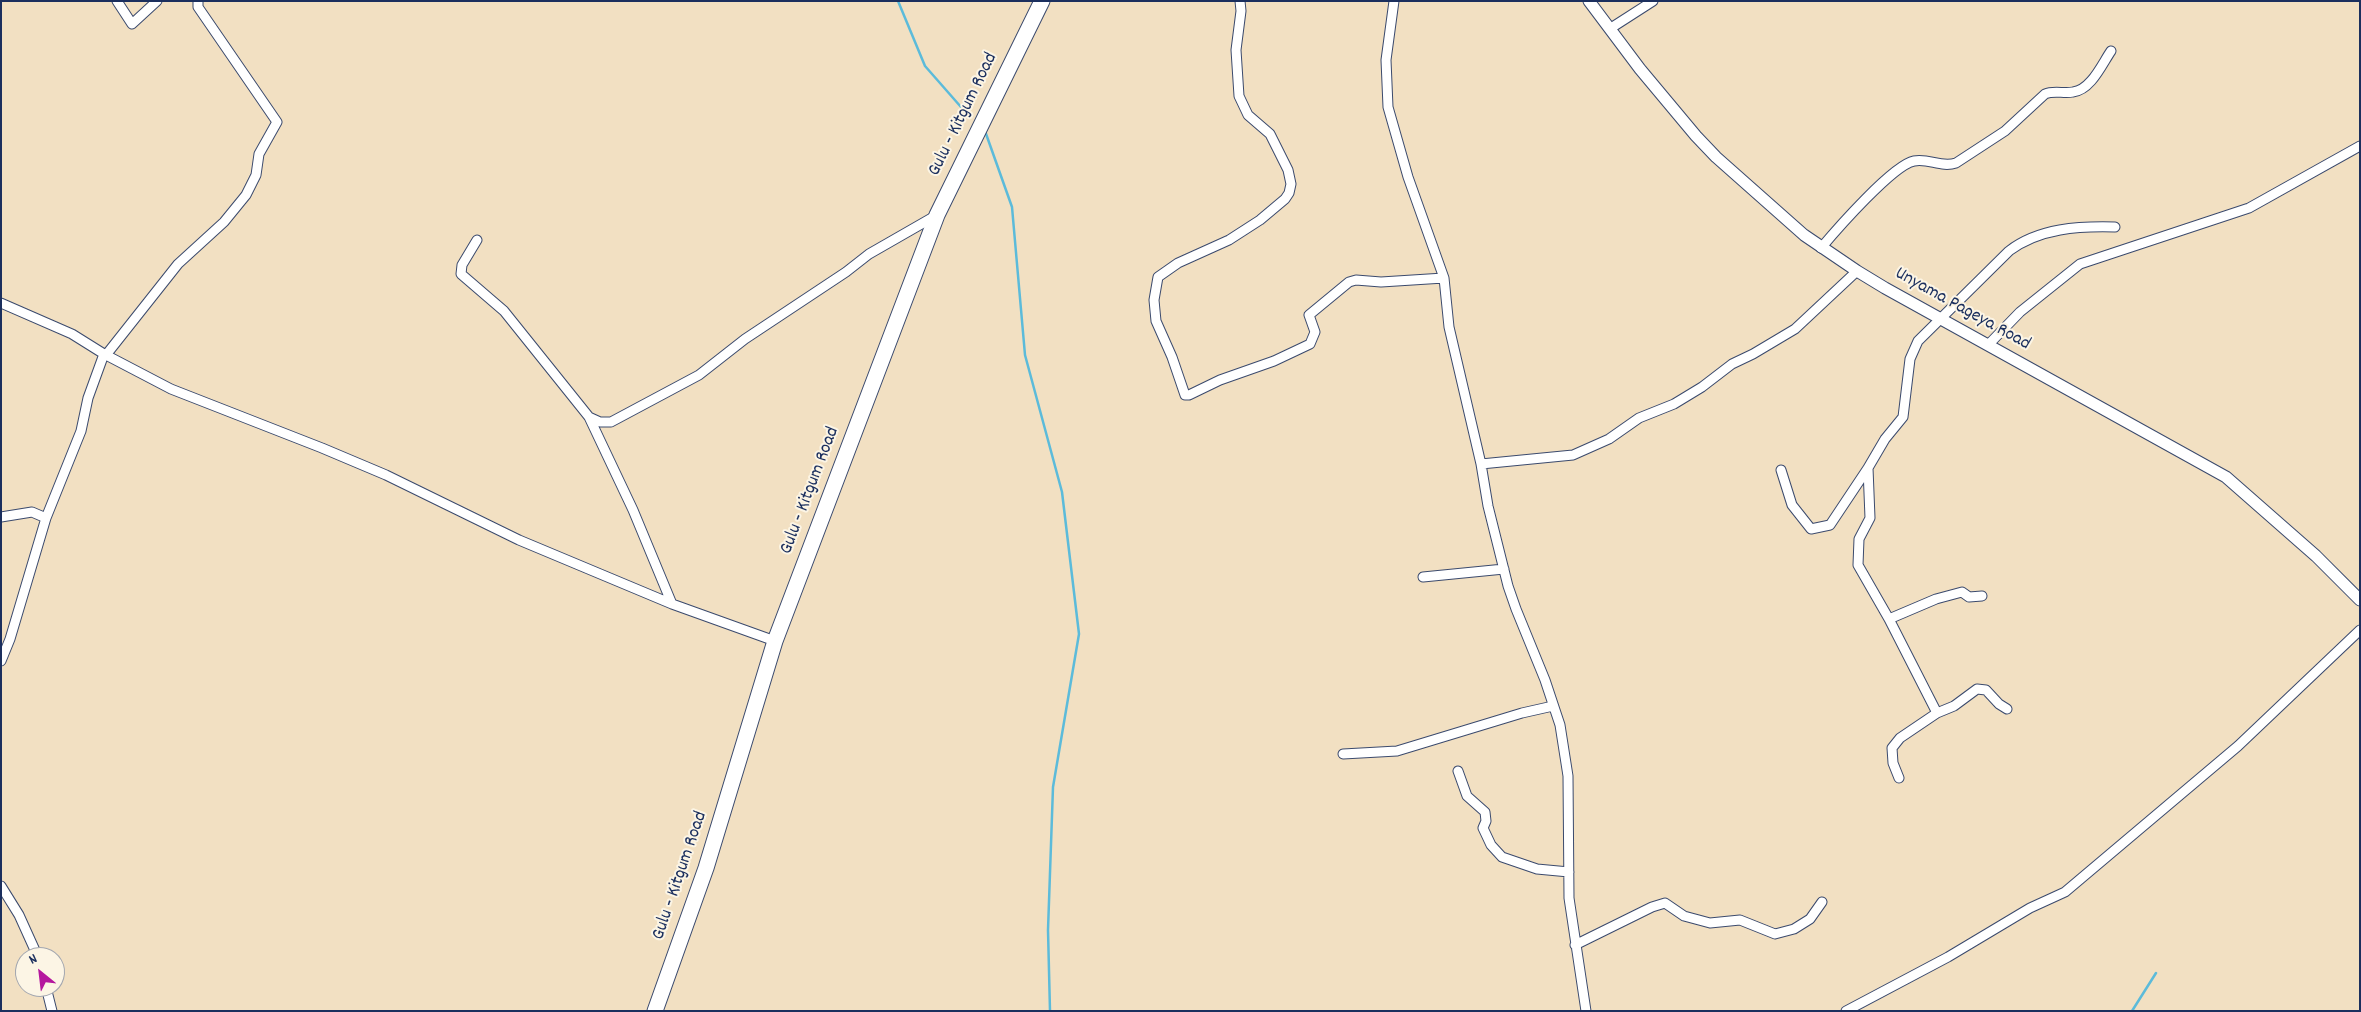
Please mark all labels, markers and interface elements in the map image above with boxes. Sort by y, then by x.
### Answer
street label: Gulu - Kitgum Road [924,50,1004,180]
street label: Unyama Pageya Road [1890,263,2034,357]
street label: Gulu - Kitgum Road [776,424,846,558]
street label: Gulu - Kitgum Road [648,809,714,943]
north arrow [15,947,65,997]
text: N [25,949,41,970]

